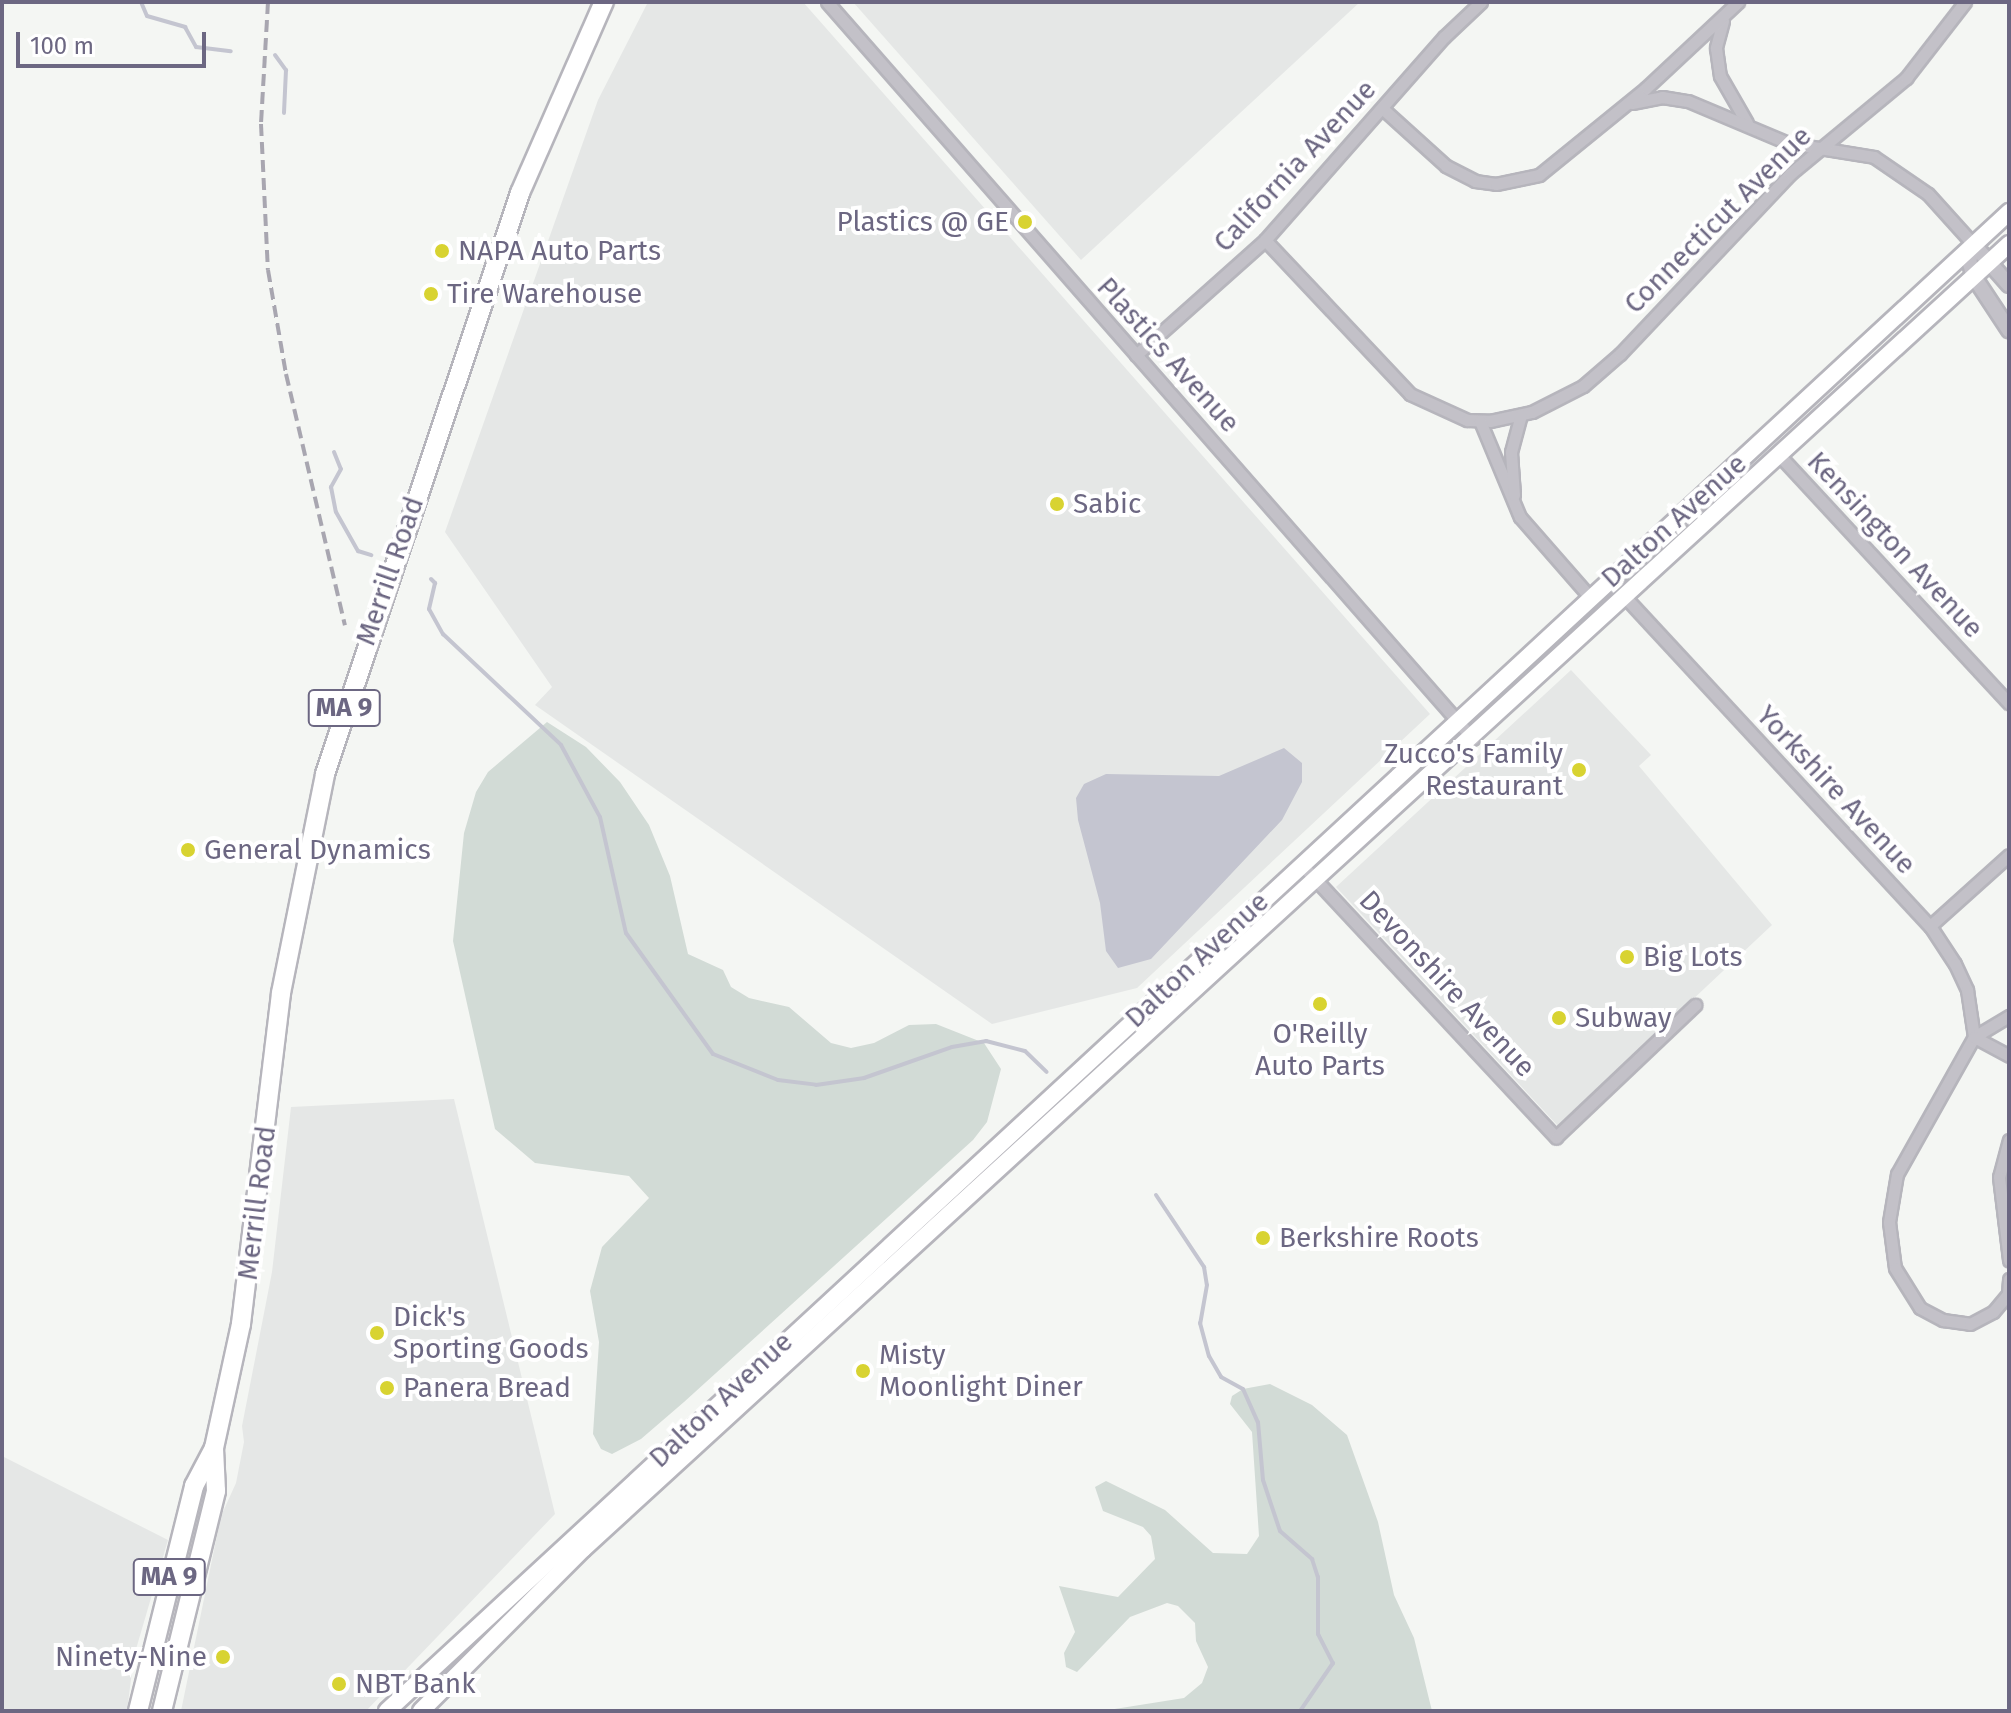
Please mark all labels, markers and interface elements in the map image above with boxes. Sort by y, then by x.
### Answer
scale bar [20,16,210,66]
text: 100 m [30,32,94,60]
street label: California Avenue [1207,73,1383,259]
street label: Connecticut Avenue [1617,119,1819,321]
place label: Plastics @ GE [836,205,1009,239]
marker: Plastics @ GE [1016,213,1034,231]
place label: NAPA Auto Parts [458,234,661,268]
marker: NAPA Auto Parts [433,242,451,260]
street label: Plastics Avenue [1090,271,1246,439]
place label: Tire Warehouse [447,277,642,311]
marker: Tire Warehouse [422,285,440,303]
street label: Kensington Avenue [1800,445,1990,645]
street label: Dalton Avenue [1594,447,1754,595]
place label: Sabic [1073,487,1141,521]
street label: Merrill Road [349,492,431,650]
marker: Sabic [1048,495,1066,513]
road number: MA 9 [306,686,382,730]
street label: Yorkshire Avenue [1749,699,1923,881]
place label: Zucco's Family Restaurant [1384,737,1563,803]
marker: Zucco's Family Restaurant [1570,761,1588,779]
place label: General Dynamics [204,833,431,867]
marker: General Dynamics [179,841,197,859]
street label: Devonshire Avenue [1352,884,1542,1084]
street label: Dalton Avenue [1118,885,1276,1035]
place label: Big Lots [1643,940,1743,974]
marker: Big Lots [1618,948,1636,966]
marker: O'Reilly Auto Parts [1311,995,1329,1013]
place label: Subway [1575,1001,1672,1035]
marker: Subway [1550,1009,1568,1027]
place label: O'Reilly Auto Parts [1255,1017,1385,1083]
street label: Merrill Road [231,1124,283,1282]
place label: Berkshire Roots [1279,1221,1479,1255]
marker: Berkshire Roots [1254,1229,1272,1247]
place label: Dick's Sporting Goods [393,1300,589,1366]
marker: Dick's Sporting Goods [368,1324,386,1342]
street label: Dalton Avenue [642,1325,800,1475]
place label: Misty Moonlight Diner [879,1338,1083,1404]
marker: Misty Moonlight Diner [854,1362,872,1380]
place label: Panera Bread [403,1371,571,1405]
marker: Panera Bread [378,1379,396,1397]
road number: MA 9 [131,1555,207,1599]
place label: Ninety-Nine [55,1640,207,1674]
marker: Ninety-Nine [214,1648,232,1666]
place label: NBT Bank [355,1667,475,1701]
marker: NBT Bank [330,1675,348,1693]

